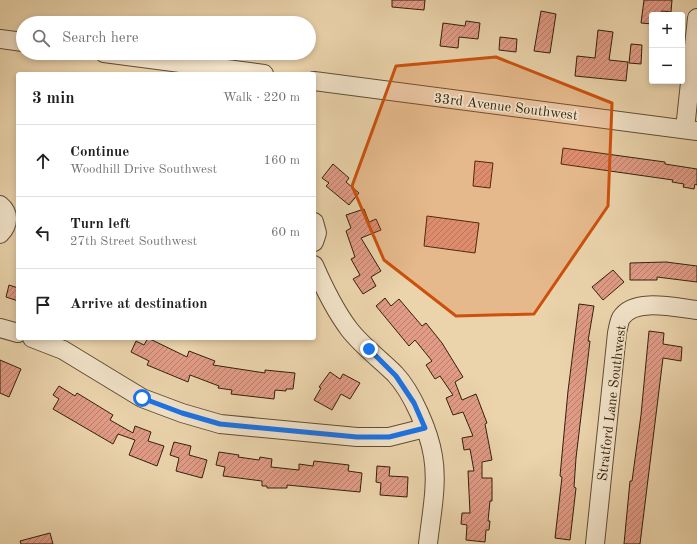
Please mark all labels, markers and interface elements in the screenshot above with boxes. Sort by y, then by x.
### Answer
map controls [649,12,685,84]
button: + [649,12,685,48]
search box [16,16,316,60]
icon: search [30,27,52,49]
text: Search here [62,31,139,46]
button: − [649,48,685,84]
text: 3 min [32,90,75,107]
text: Walk · 220 m [223,91,300,104]
street label: 33rd Avenue Southwest [433,91,579,123]
text: Continue [70,145,129,160]
icon: ahead [32,150,54,172]
text: 160 m [263,154,300,167]
text: Woodhill Drive Southwest [70,163,217,176]
text: Turn left [70,217,130,232]
icon: left [32,222,54,244]
text: 60 m [271,226,300,239]
text: 27th Street Southwest [70,235,197,248]
icon: arrive [32,294,54,316]
text: Arrive at destination [70,297,208,312]
street label: Stratford Lane Southwest [595,324,629,482]
route end [360,340,378,358]
route start [133,389,151,407]

